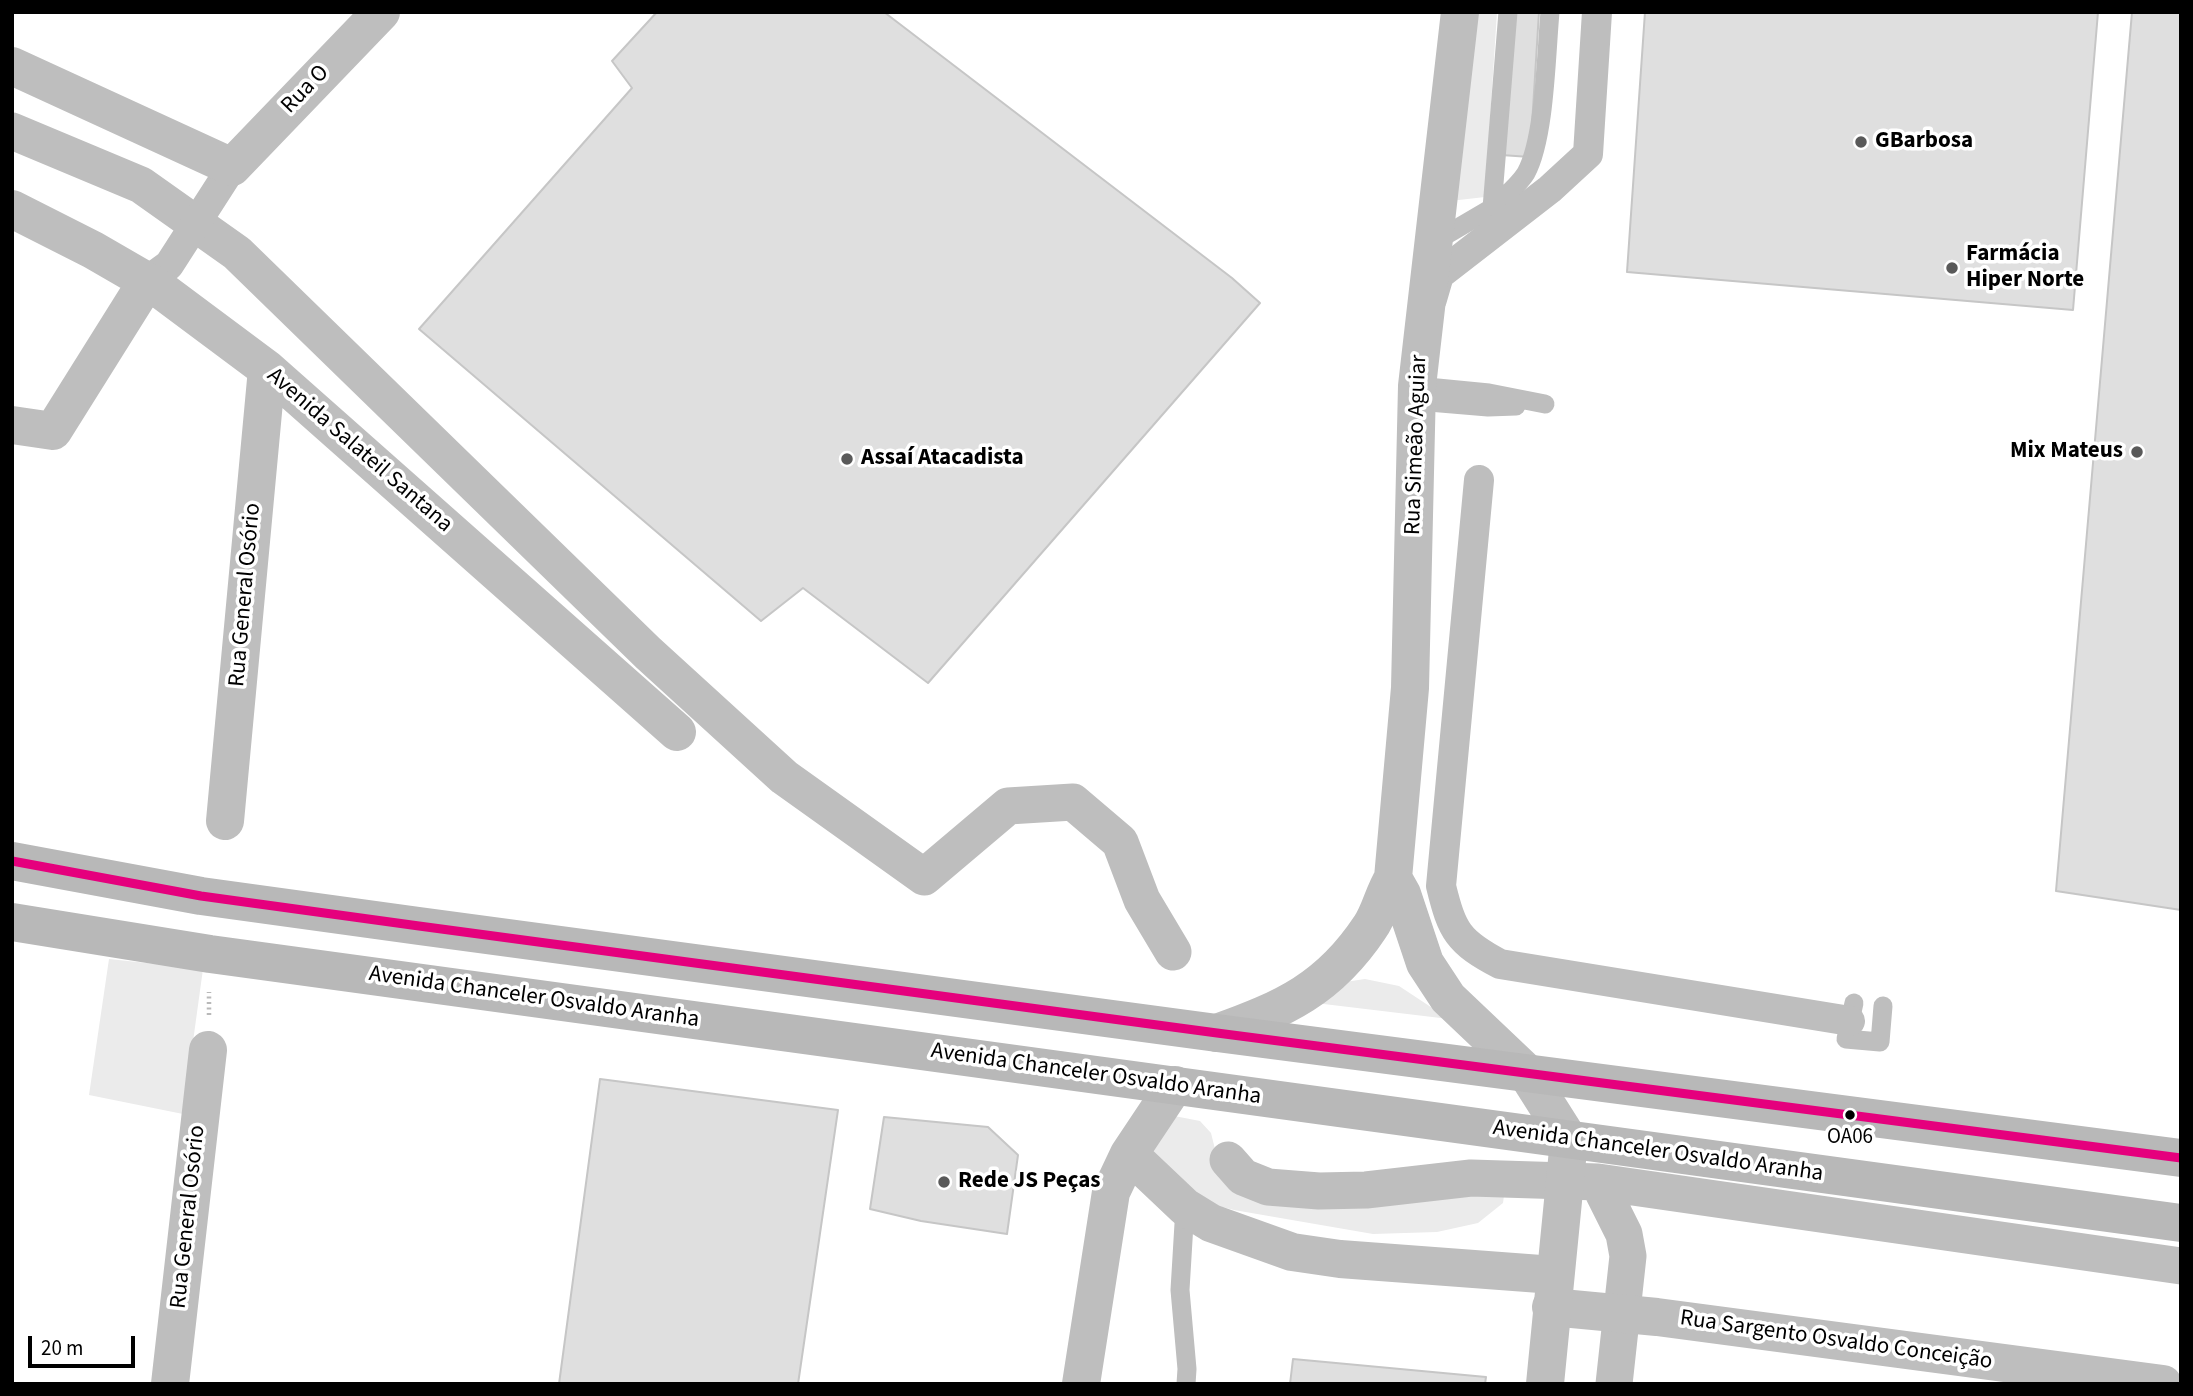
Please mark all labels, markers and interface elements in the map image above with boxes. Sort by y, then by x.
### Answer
street label: Rua O [276,60,336,120]
place label: GBarbosa [1875,128,1973,156]
marker: GBarbosa [1853,134,1869,150]
place label: Farmácia Hiper Norte [1966,241,2084,295]
marker: Farmácia Hiper Norte [1944,260,1960,276]
street label: Rua Simeão Aguiar [1400,354,1434,536]
street label: Avenida Salateil Santana [260,363,458,539]
place label: Mix Mateus [2010,438,2123,466]
marker: Mix Mateus [2129,444,2145,460]
place label: Assaí Atacadista [861,445,1024,473]
marker: Assaí Atacadista [839,451,855,467]
street label: Rua General Osório [224,502,268,688]
street label: Avenida Chanceler Osvaldo Aranha [367,961,701,1035]
street label: Avenida Chanceler Osvaldo Aranha [929,1038,1263,1112]
marker: OA06 [1843,1108,1857,1122]
street label: Avenida Chanceler Osvaldo Aranha [1491,1115,1825,1189]
street label: Rua General Osório [166,1124,212,1310]
place label: OA06 [1827,1125,1873,1151]
place label: Rede JS Peças [958,1168,1101,1196]
marker: Rede JS Peças [936,1174,952,1190]
street label: Rua Sargento Osvaldo Conceição [1678,1305,1994,1377]
scale bar [32,1322,138,1366]
text: 20 m [41,1333,83,1363]

